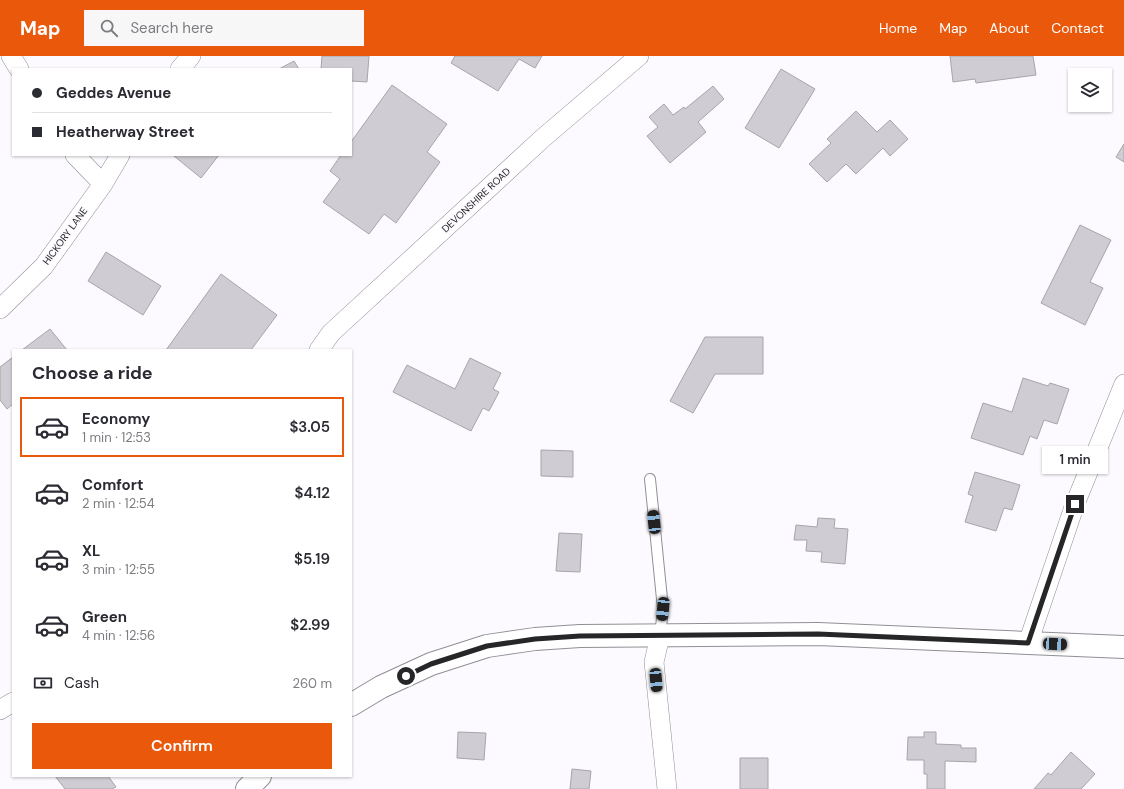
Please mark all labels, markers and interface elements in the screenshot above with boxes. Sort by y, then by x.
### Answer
search box [84,10,364,46]
text: Map [20,16,60,41]
icon: search [98,17,120,39]
text: Search here [130,18,213,38]
text: Home [879,19,917,37]
text: Map [939,19,967,37]
text: About [989,19,1029,37]
text: Contact [1051,19,1104,37]
map controls [1068,68,1112,112]
button: layers [1068,68,1112,112]
text: Geddes Avenue [56,83,171,103]
text: Heatherway Street [56,122,194,142]
street label: DEVONSHIRE ROAD [439,165,513,235]
street label: HICKORY LANE [40,204,90,267]
text: Choose a ride [32,361,153,385]
icon: car [34,409,70,445]
text: Economy [82,409,150,429]
text: $3.05 [289,417,330,437]
text: 1 min · 12:53 [82,429,151,446]
callout: 1 min [1042,446,1108,474]
text: 1 min [1059,451,1091,468]
icon: car [34,475,70,511]
text: Comfort [82,475,143,495]
text: $4.12 [295,483,330,503]
text: 2 min · 12:54 [82,495,155,512]
route end [1066,495,1084,513]
car [647,509,661,535]
icon: car [34,541,70,577]
text: XL [82,541,100,561]
text: $5.19 [294,549,330,569]
text: 3 min · 12:55 [82,561,155,578]
car [656,596,670,622]
icon: car [34,607,70,643]
text: Green [82,607,127,627]
text: $2.99 [290,615,330,635]
text: 4 min · 12:56 [82,627,155,644]
car [1043,637,1067,651]
route start [397,667,415,685]
car [649,668,663,692]
icon: cash [32,672,54,694]
text: Cash [64,673,99,693]
text: 260 m [292,675,332,692]
button: Confirm [32,723,332,769]

